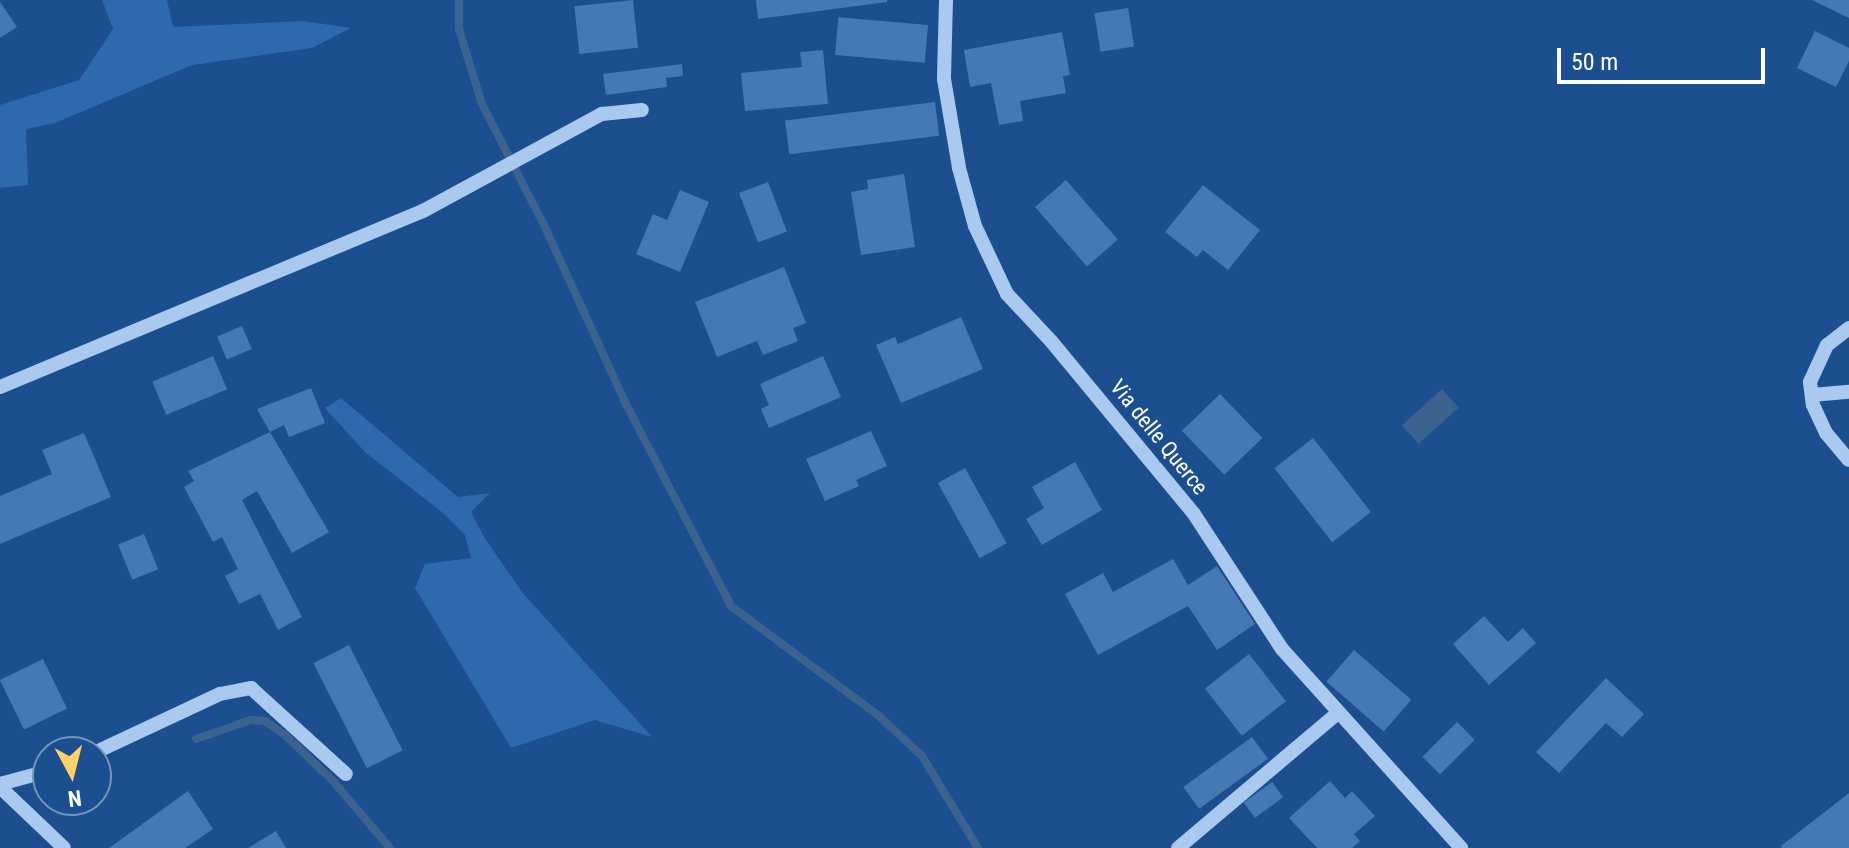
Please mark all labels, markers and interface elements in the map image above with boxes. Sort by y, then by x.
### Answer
scale bar [1561,32,1769,82]
text: 50 m [1571,48,1618,76]
street label: Via delle Querce [1104,374,1214,500]
north arrow [32,736,112,816]
text: N [67,785,83,812]

